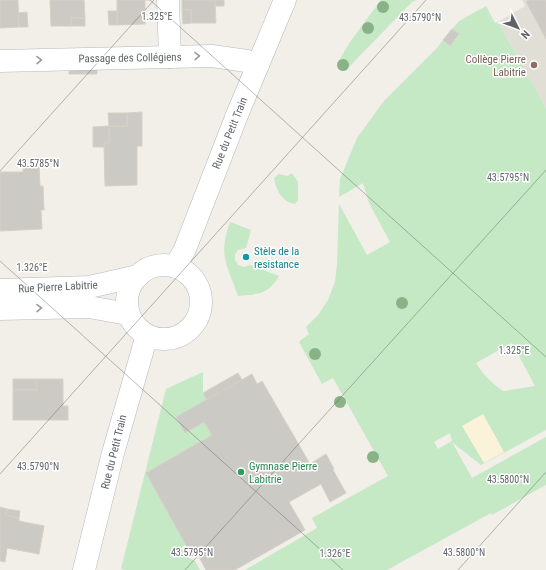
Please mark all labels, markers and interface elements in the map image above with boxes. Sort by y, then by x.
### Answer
north arrow [498,8,538,48]
text: 1.325°E [141,11,173,22]
text: 43.5790°N [399,12,441,23]
text: N [518,27,532,41]
street label: Passage des Collégiens [78,51,182,65]
one-way arrow [194,52,200,61]
place label: Collège Pierre Labitrie [465,53,526,79]
one-way arrow [36,56,42,64]
marker: Collège Pierre Labitrie [529,60,539,70]
street label: Rue du Petit Train [210,95,250,171]
text: 43.5785°N [17,158,59,169]
text: 43.5795°N [487,172,529,183]
place label: Stèle de la resistance [254,245,299,271]
marker: Stèle de la resistance [241,252,251,262]
text: 1.326°E [16,262,48,273]
street label: Rue Pierre Labitrie [18,278,98,296]
one-way arrow [36,304,42,312]
text: 1.325°E [498,345,530,356]
street label: Rue du Petit Train [98,413,130,491]
place label: Gymnase Pierre Labitrie [249,460,317,486]
text: 43.5790°N [17,461,59,472]
marker: Gymnase Pierre Labitrie [236,467,246,477]
text: 43.5800°N [487,474,529,485]
text: 43.5795°N [171,547,213,558]
text: 43.5800°N [443,547,485,558]
text: 1.326°E [319,548,351,559]

